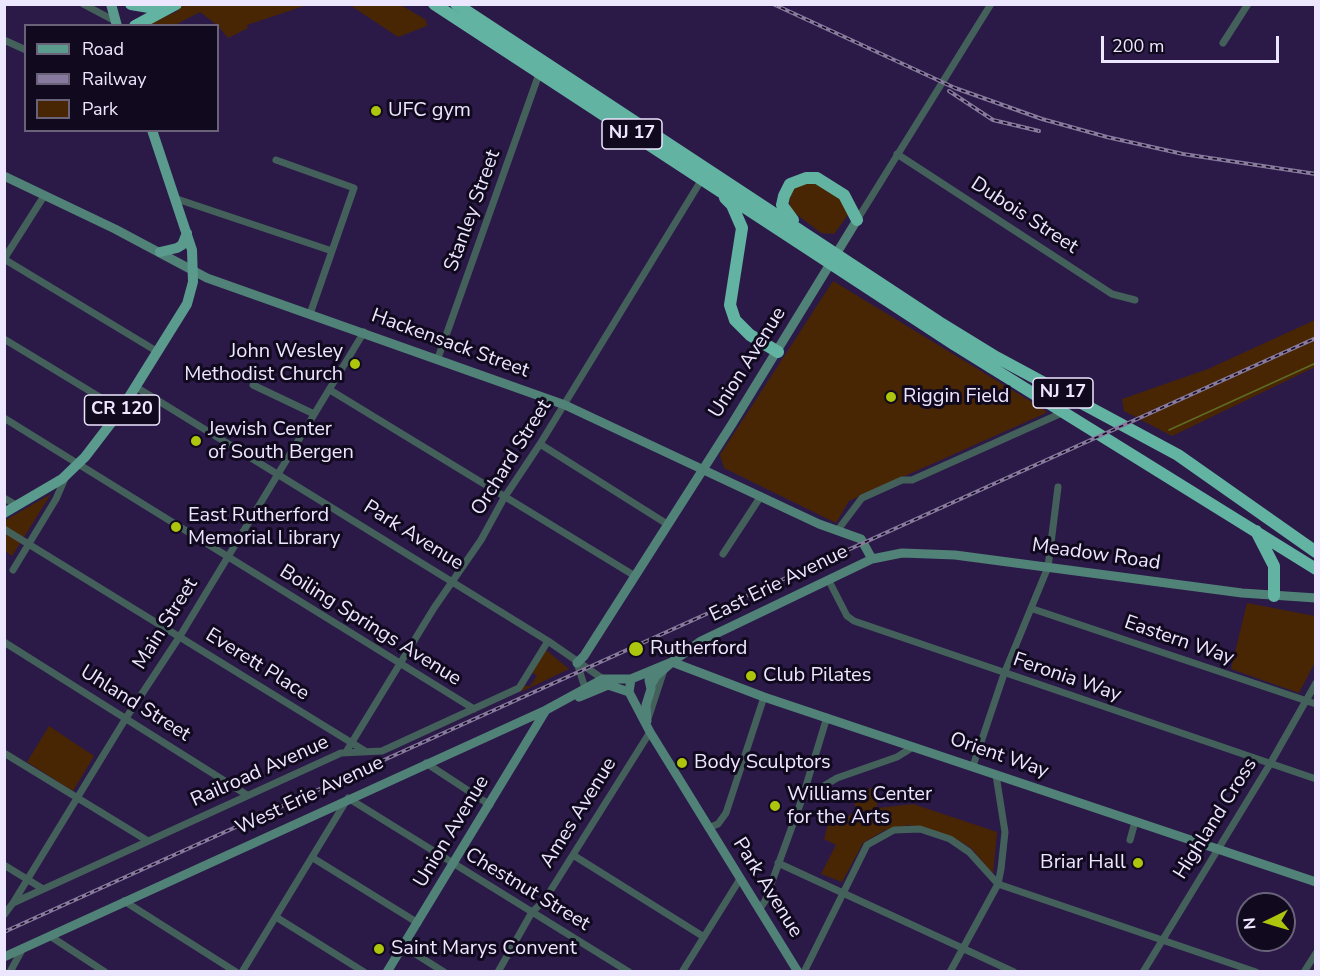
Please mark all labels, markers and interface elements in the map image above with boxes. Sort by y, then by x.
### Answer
legend [24,24,219,132]
scale bar [1104,24,1282,62]
text: 200 m [1112,34,1164,58]
text: Road [82,37,124,61]
text: Railway [82,67,147,91]
text: Park [82,97,118,121]
place label: UFC gym [388,99,471,123]
marker: UFC gym [369,104,383,118]
road number: NJ 17 [602,119,662,149]
street label: Stanley Street [440,147,506,275]
street label: Dubois Street [966,172,1082,260]
street label: Union Avenue [704,303,792,423]
street label: Hackensack Street [368,304,532,384]
place label: John Wesley Methodist Church [184,340,343,387]
marker: John Wesley Methodist Church [348,357,362,371]
road number: NJ 17 [1033,378,1093,408]
place label: Riggin Field [903,385,1009,409]
marker: Riggin Field [884,390,898,404]
road number: CR 120 [84,395,160,425]
street label: Orchard Street [467,396,557,520]
place label: Jewish Center of South Bergen [208,418,354,465]
marker: Jewish Center of South Bergen [189,434,203,448]
street label: Park Avenue [359,496,467,576]
place label: East Rutherford Memorial Library [188,504,340,551]
marker: East Rutherford Memorial Library [169,520,183,534]
street label: Meadow Road [1030,534,1162,576]
street label: East Erie Avenue [706,540,852,628]
street label: Boiling Springs Avenue [275,560,465,692]
street label: Main Street [128,574,204,674]
street label: Eastern Way [1121,611,1237,671]
street label: Everett Place [201,624,313,706]
place label: Rutherford [650,637,747,661]
marker: Rutherford [627,640,645,658]
street label: Feronia Way [1010,648,1124,708]
street label: Uhland Street [76,661,194,747]
place label: Club Pilates [763,664,871,688]
marker: Club Pilates [744,669,758,683]
street label: Orient Way [946,728,1052,784]
street label: Railroad Avenue [187,731,333,813]
street label: West Erie Avenue [232,751,388,841]
place label: Body Sculptors [694,751,831,775]
street label: Ames Avenue [536,754,622,872]
street label: Highland Cross [1169,754,1263,884]
marker: Body Sculptors [675,756,689,770]
street label: Union Avenue [409,772,495,892]
place label: Williams Center for the Arts [787,783,932,830]
marker: Williams Center for the Arts [768,799,782,813]
street label: Park Avenue [727,834,807,942]
street label: Chestnut Street [460,843,594,937]
place label: Briar Hall [1040,851,1126,875]
marker: Briar Hall [1131,856,1145,870]
north arrow [1236,892,1296,952]
text: N [1239,916,1262,930]
place label: Saint Marys Convent [391,937,577,961]
marker: Saint Marys Convent [372,942,386,956]

